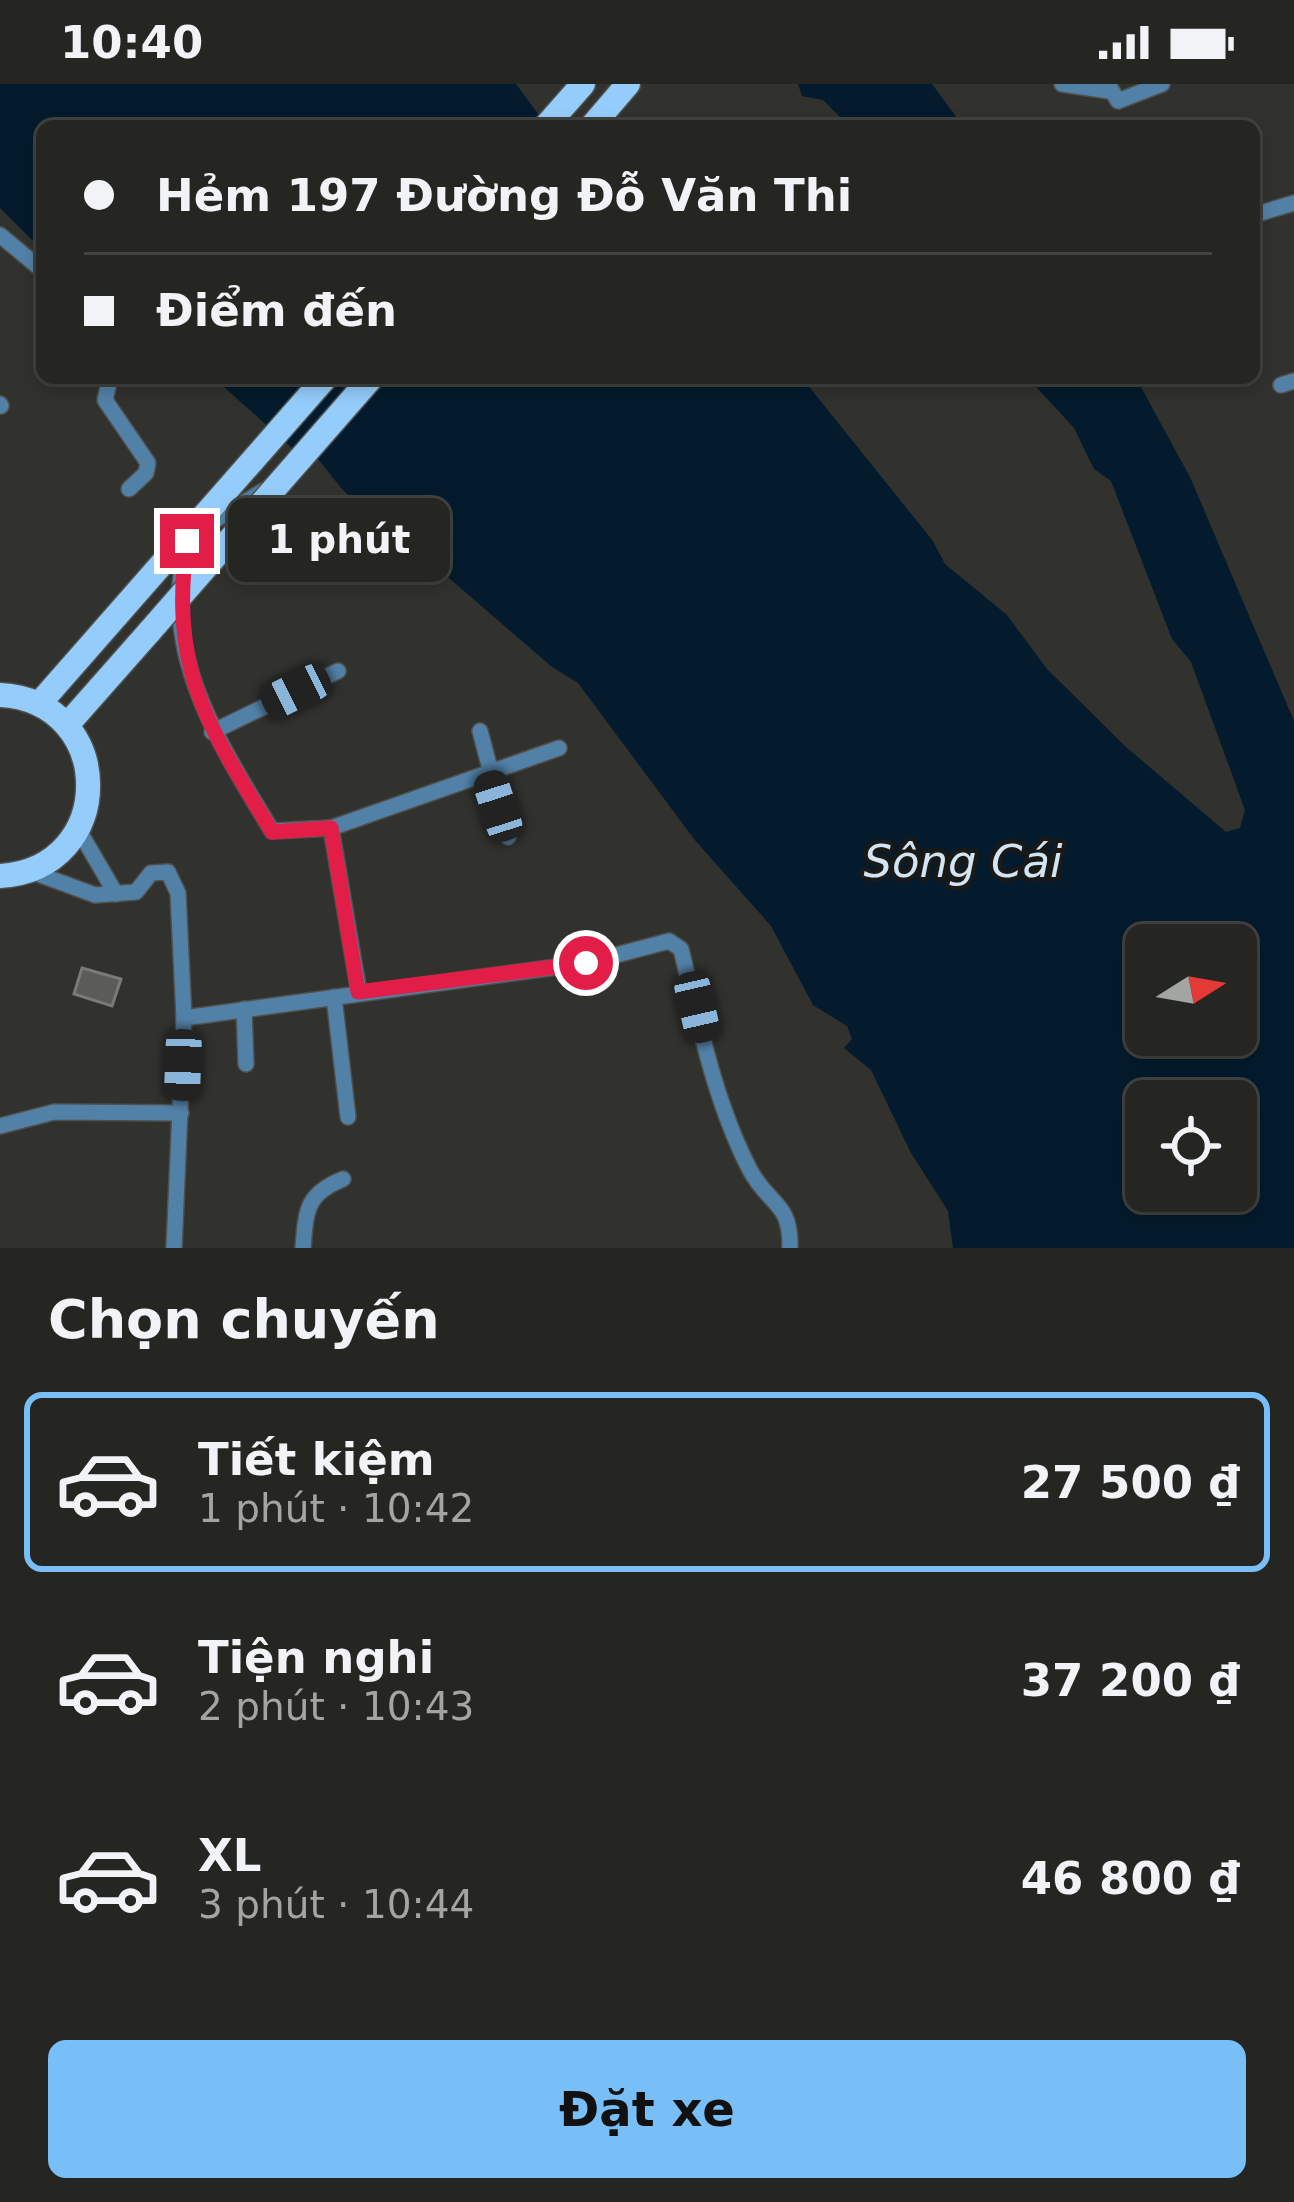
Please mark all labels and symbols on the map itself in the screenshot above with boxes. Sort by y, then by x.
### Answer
callout: 1 phút [229,499,451,583]
route end [160,514,214,568]
car [256,659,336,723]
car [470,766,526,846]
water label: Sông Cái [864,835,1063,888]
north arrow [1125,924,1257,1056]
route start [559,936,613,990]
car [671,968,723,1046]
car [164,1028,202,1102]

